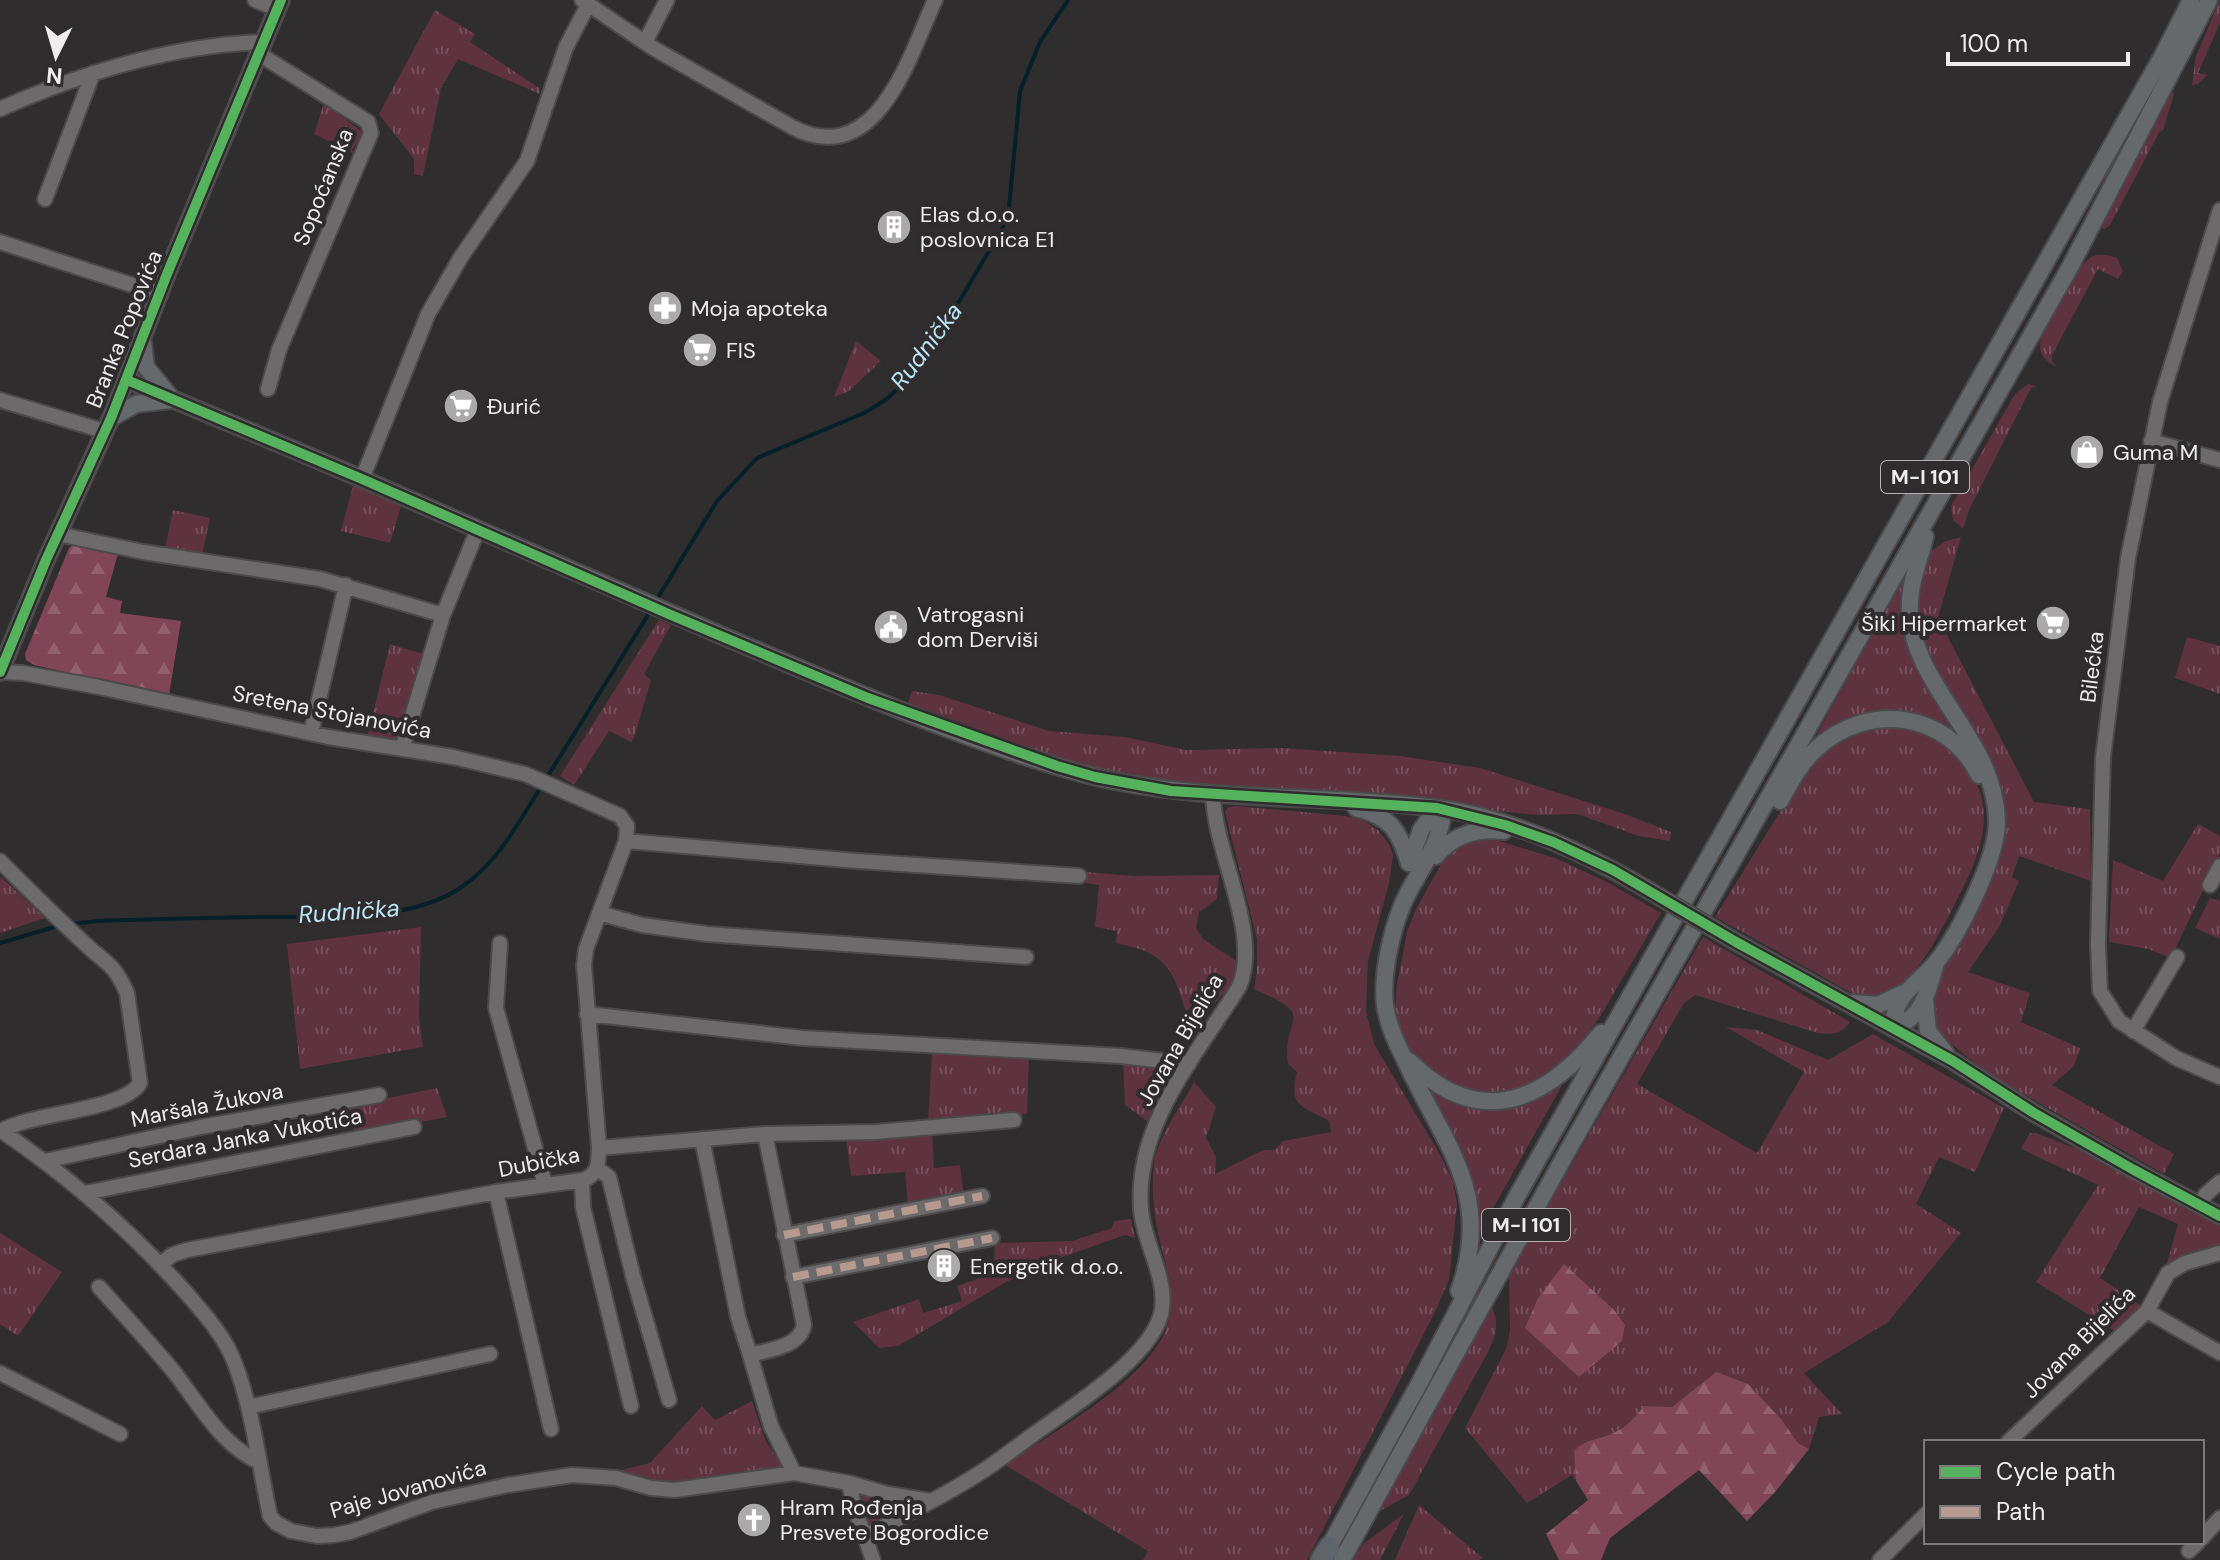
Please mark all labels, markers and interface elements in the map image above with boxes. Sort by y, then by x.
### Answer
north arrow [16,16,96,96]
scale bar [1948,16,2128,66]
text: 100 m [1960,28,2028,59]
text: N [45,60,64,91]
street label: Sopoćanska [286,124,360,250]
place label: Elas d.o.o. poslovnica E1 [920,200,1054,254]
building icon: Elas d.o.o. poslovnica E1 [875,208,913,246]
street label: Branka Popovića [79,246,169,412]
pharmacy icon: Moja apoteka [646,289,684,327]
place label: Moja apoteka [691,294,828,323]
water label: Rudnička [883,296,969,396]
supermarket icon: FIS [681,331,719,369]
place label: FIS [726,336,756,365]
supermarket icon: Đurić [442,387,480,425]
place label: Đurić [487,392,541,421]
shop icon: Guma M [2068,433,2106,471]
place label: Guma M [2113,438,2198,467]
road number: M-I 101 [1881,461,1969,493]
place label: Vatrogasni dom Derviši [917,600,1038,654]
supermarket icon: Šiki Hipermarket [2034,604,2072,642]
public building icon: Vatrogasni dom Derviši [872,608,910,646]
place label: Šiki Hipermarket [1861,609,2027,638]
street label: Bilećka [2073,630,2111,704]
street label: Sretena Stojanovića [230,679,434,745]
water label: Rudnička [297,892,401,930]
street label: Jovana Bijelića [1130,969,1230,1111]
street label: Maršala Žukova [128,1076,286,1134]
street label: Serdara Janka Vukotića [126,1101,364,1175]
street label: Dubička [496,1140,582,1184]
road number: M-I 101 [1482,1209,1570,1241]
building icon: Energetik d.o.o. [925,1247,963,1285]
place label: Energetik d.o.o. [970,1252,1123,1281]
street label: Jovana Bijelića [2016,1279,2142,1405]
legend [1924,1440,2204,1544]
street label: Paje Jovanovića [327,1453,489,1525]
text: Cycle path [1996,1456,2115,1487]
place label: Hram Rođenja Presvete Bogorodice [780,1493,989,1547]
text: Path [1996,1496,2045,1527]
church icon: Hram Rođenja Presvete Bogorodice [735,1501,773,1539]

